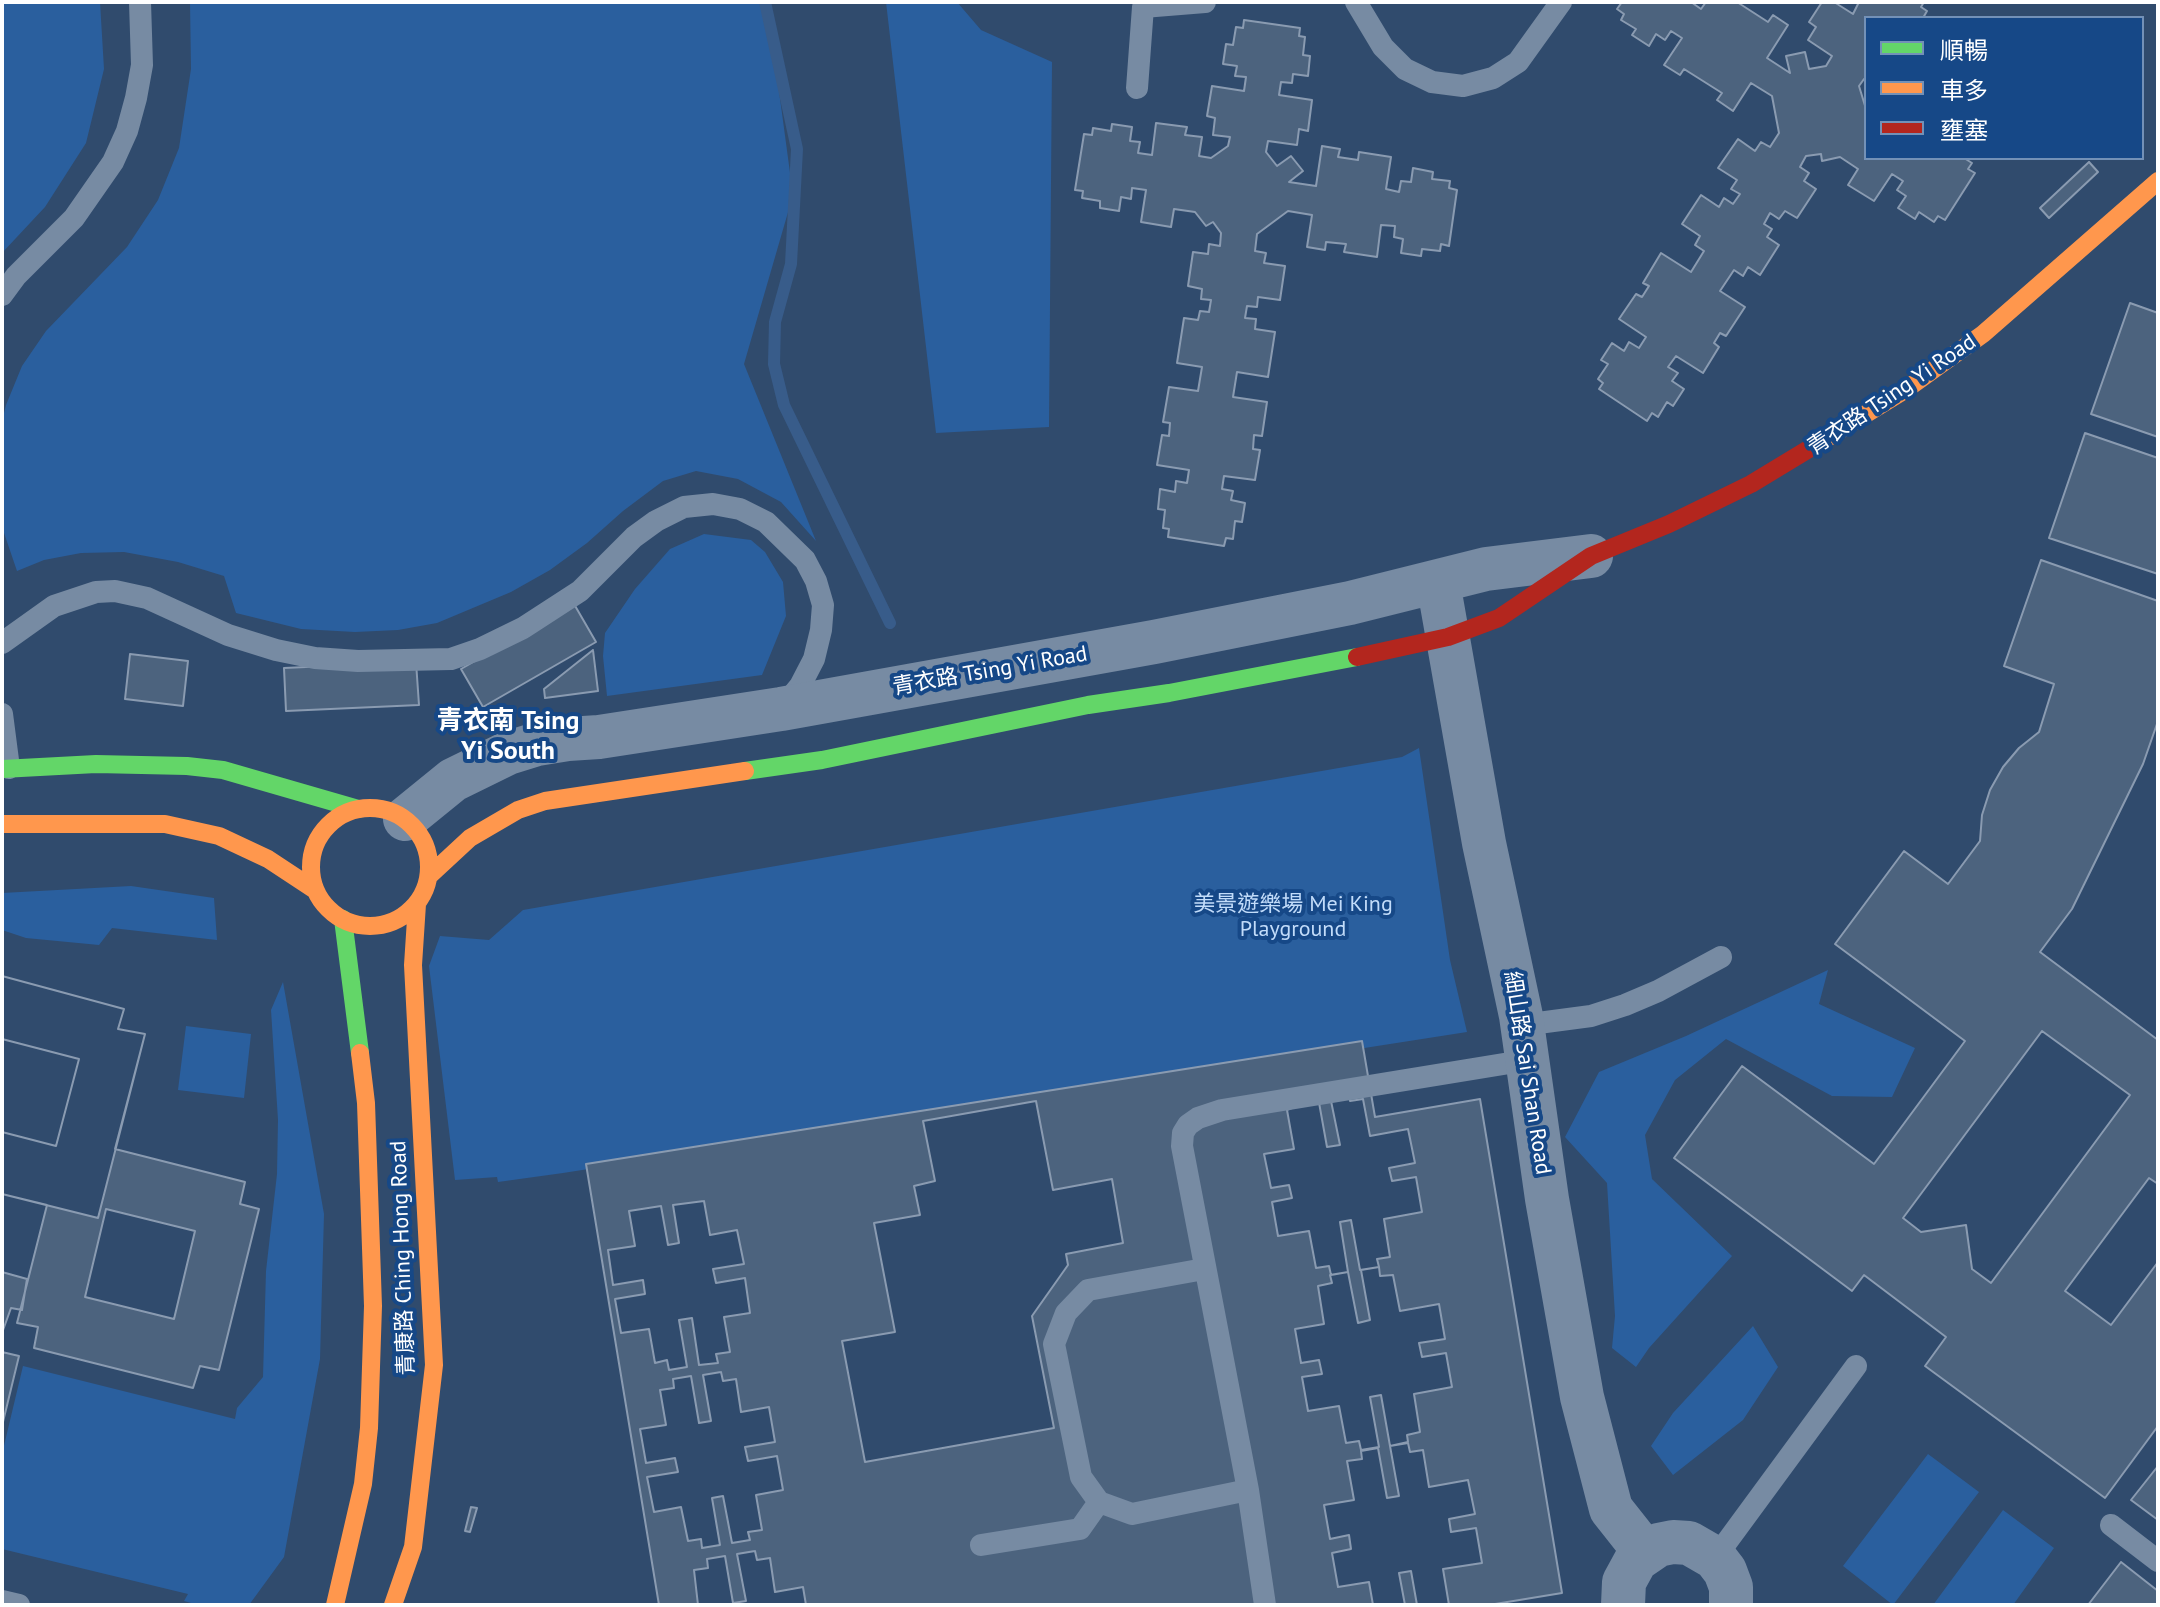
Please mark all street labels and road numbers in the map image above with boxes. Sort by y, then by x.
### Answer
street label: 青衣路 Tsing Yi Road [1803,329,1981,461]
street label: 青衣路 Tsing Yi Road [891,641,1089,701]
street label: 細山路 Sai Shan Road [1498,970,1556,1176]
street label: 青康路 Ching Hong Road [386,1140,420,1376]

